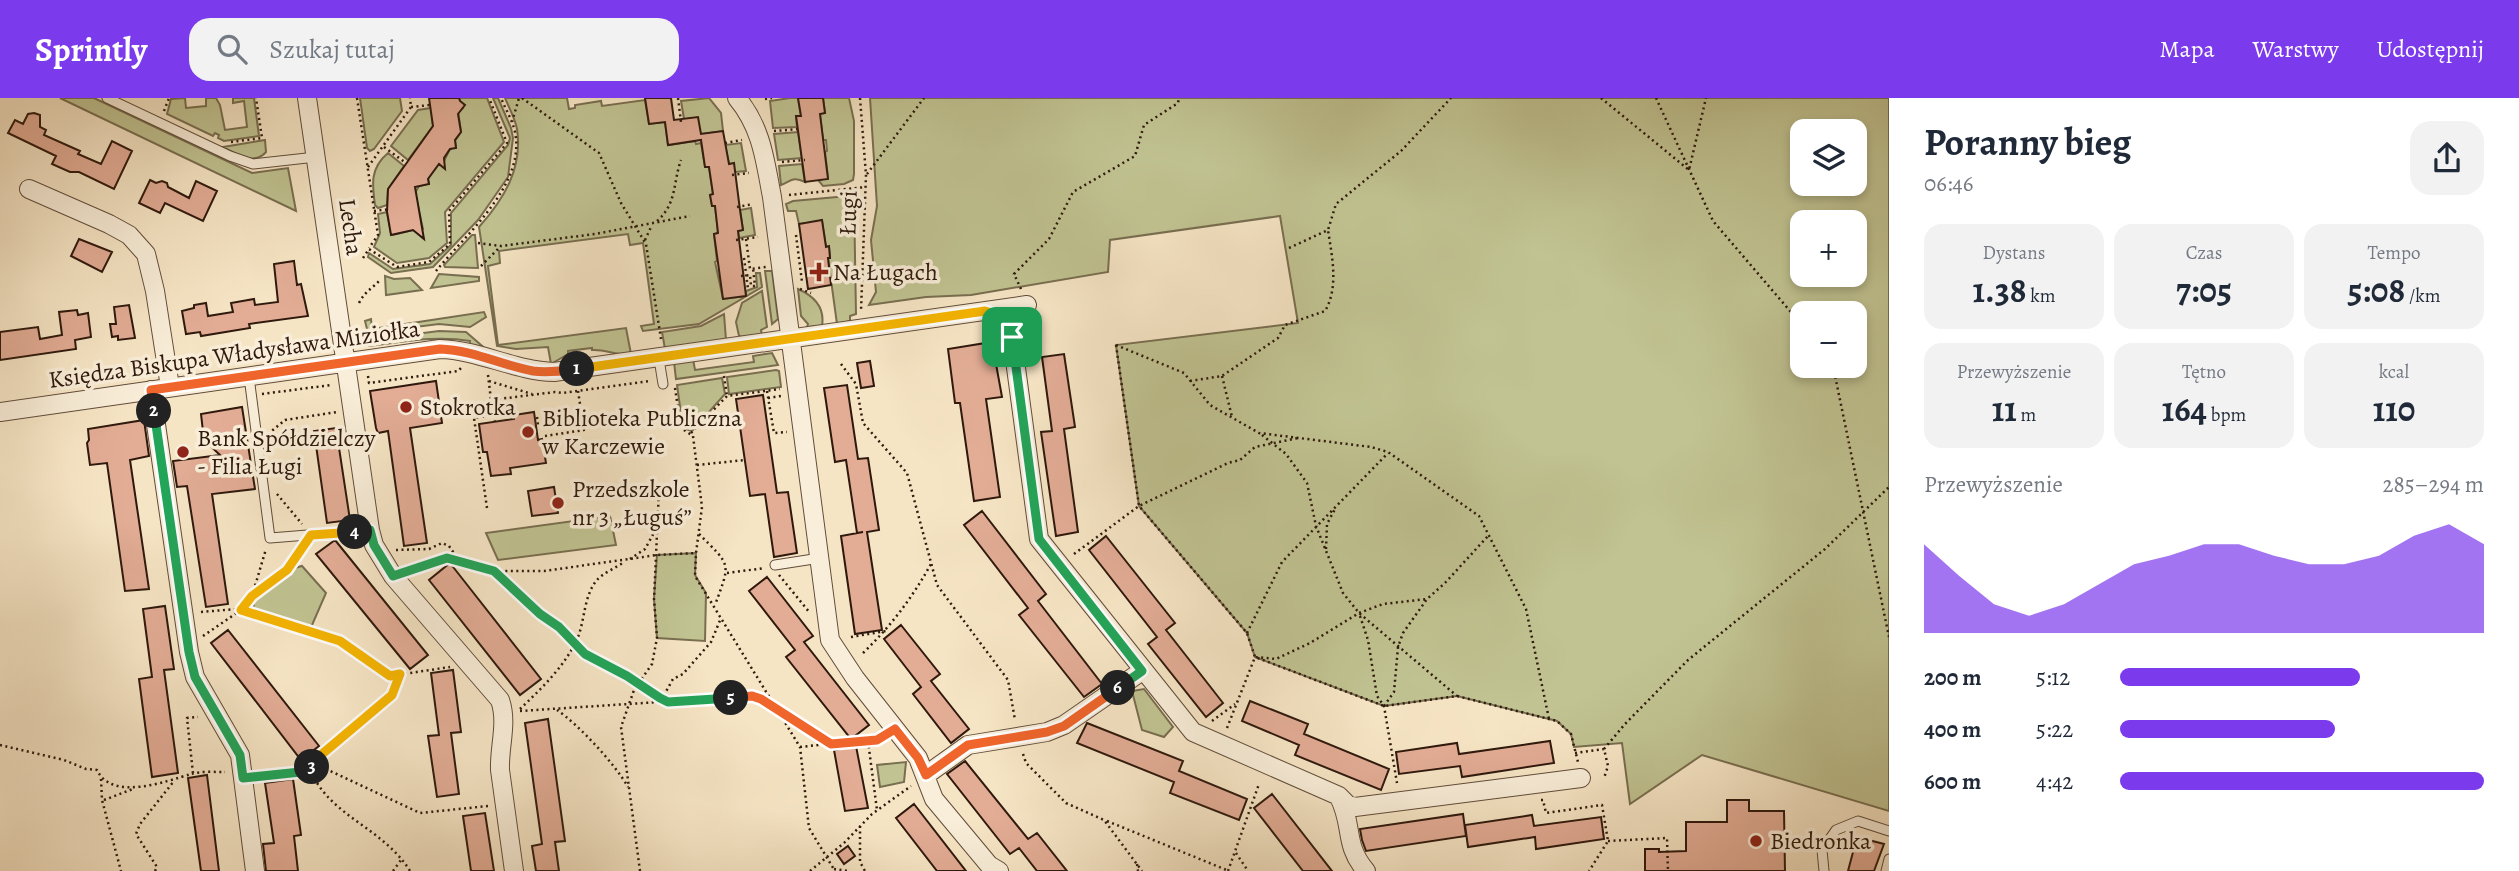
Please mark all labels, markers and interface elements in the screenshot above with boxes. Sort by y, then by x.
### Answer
search box [189,18,679,81]
text: Sprintly [35,27,147,72]
icon: search [213,30,251,68]
text: Szukaj tutaj [269,32,395,67]
text: Mapa [2159,33,2215,65]
text: Warstwy [2253,33,2339,65]
text: Udostępnij [2377,33,2484,65]
text: Poranny bieg [1924,116,2131,168]
map controls [1790,119,1867,378]
button: layers [1790,119,1867,196]
button: share [2410,121,2484,195]
text: 06:46 [1924,168,1973,199]
street label: Ługi [831,190,865,236]
street label: Lecha [331,196,371,258]
button: + [1790,210,1867,287]
text: Dystans [1983,240,2045,266]
text: Czas [2186,240,2222,266]
text: Tempo [2367,240,2421,266]
place label: Na Ługach [833,256,938,288]
marker: Na Ługach [811,264,827,280]
text: 1.38 [1972,266,2027,314]
text: 7:05 [2176,266,2232,314]
text: 5:08 [2348,266,2405,314]
text: km [2027,283,2056,309]
text: /km [2405,283,2440,309]
button: − [1790,301,1867,378]
pin [982,307,1042,367]
street label: Księdza Biskupa Władysława Miziołka [46,312,422,396]
icon: arrive [993,318,1031,356]
pin: 1 [560,352,594,386]
text: 1 [573,355,580,381]
text: Przewyższenie [1957,359,2071,385]
text: Tętno [2182,359,2226,385]
text: kcal [2379,359,2409,385]
text: 11 [1992,385,2017,433]
text: 164 [2162,385,2207,433]
text: 110 [2373,385,2415,433]
place label: Stokrotka [420,391,517,423]
pin: 2 [136,394,172,428]
text: 2 [149,397,158,423]
marker: Stokrotka [398,399,414,415]
place label: Biblioteka Publiczna w Karczewie [541,402,743,462]
text: m [2017,402,2036,428]
text: bpm [2207,402,2246,428]
place label: Bank Spółdzielczy - Filia Ługi [197,422,376,482]
marker: Biblioteka Publiczna w Karczewie [520,424,536,440]
marker: Bank Spółdzielczy - Filia Ługi [175,444,191,460]
text: Przewyższenie [1924,469,2063,500]
text: 285–294 m [2383,469,2484,500]
place label: Przedszkole nr 3 „Ługuś” [572,473,692,533]
marker: Przedszkole nr 3 „Ługuś” [550,495,566,511]
pin: 4 [338,514,372,550]
text: 4 [350,518,359,544]
text: 200 m [1924,662,1982,693]
text: 5:12 [2036,662,2070,693]
pin: 6 [1100,670,1136,706]
text: 6 [1113,674,1122,700]
pin: 5 [714,680,748,716]
text: 5 [726,684,735,710]
text: 400 m [1924,714,1981,745]
text: 5:22 [2036,714,2073,745]
pin: 3 [294,750,330,784]
text: 3 [307,753,316,779]
text: 600 m [1924,766,1981,797]
text: 4:42 [2036,766,2073,797]
place label: Biedronka [1770,825,1872,857]
marker: Biedronka [1748,833,1764,849]

